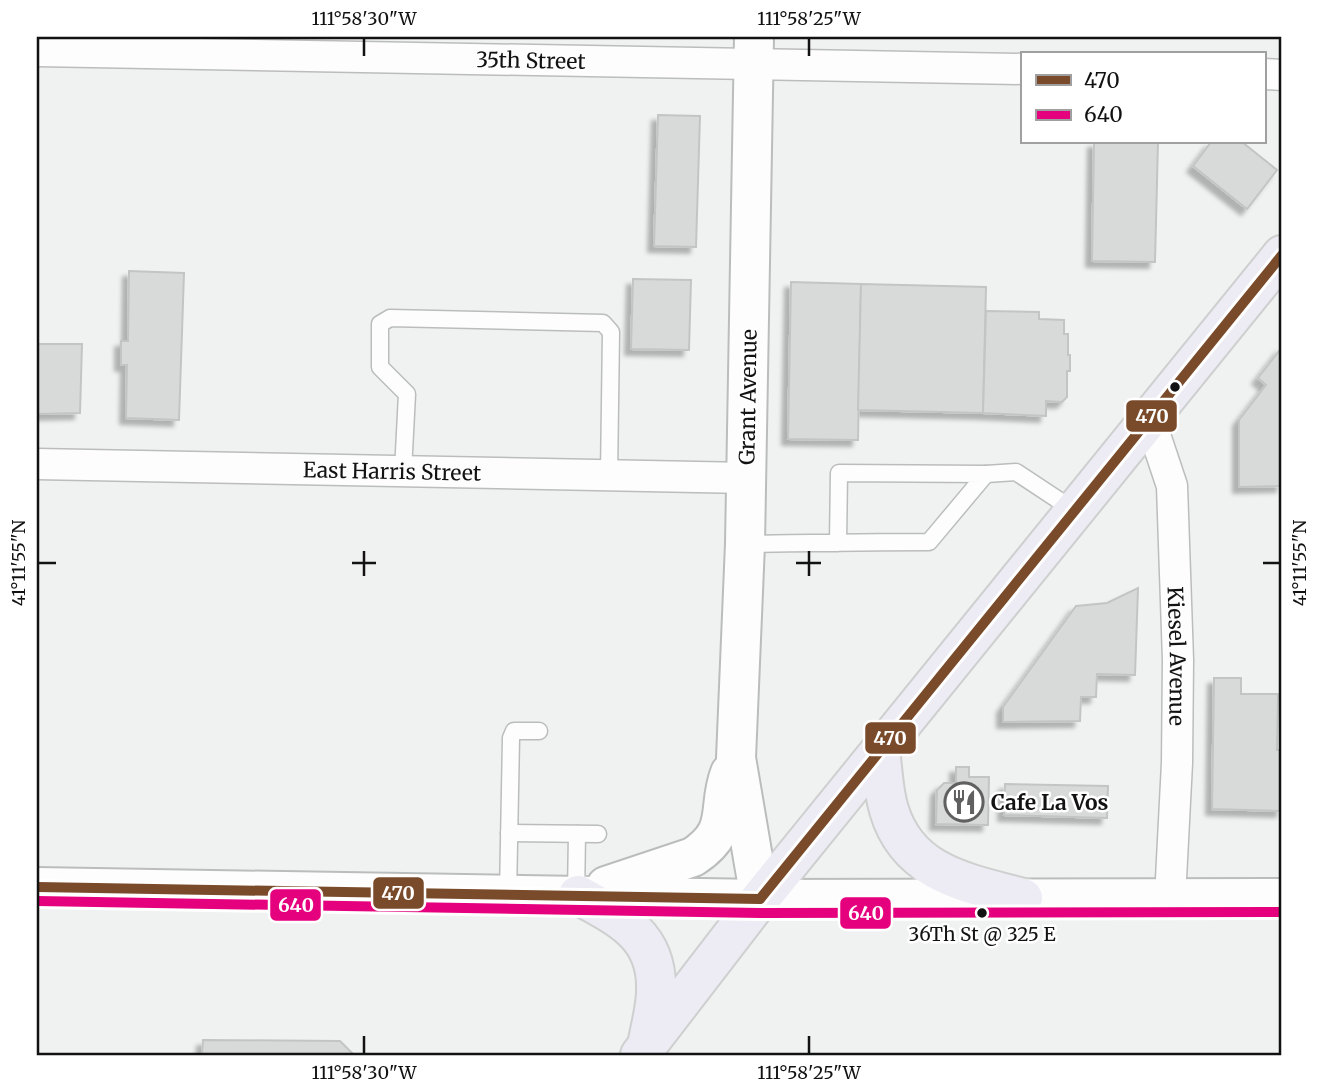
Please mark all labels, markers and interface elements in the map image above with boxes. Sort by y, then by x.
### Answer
text: 111°58'30"W [312,7,417,30]
text: 111°58'25"W [757,7,862,30]
street label: 35th Street [476,46,586,75]
legend [1021,52,1266,144]
text: 470 [1084,67,1120,94]
text: 640 [1084,101,1123,128]
street label: Grant Avenue [733,329,763,465]
unlabelled marker [1168,380,1182,394]
line badge: 470 [1125,399,1178,433]
text: 470 [1135,404,1169,428]
street label: East Harris Street [303,456,481,486]
text: 41°11'55"N [7,520,30,606]
text: 41°11'55"N [1288,520,1311,606]
street label: Kiesel Avenue [1162,586,1192,726]
line badge: 470 [864,721,917,755]
text: 470 [873,726,907,750]
restaurant icon: Cafe La Vos [943,781,985,823]
place label: Cafe La Vos [991,789,1108,816]
line badge: 470 [372,876,425,910]
text: 470 [381,881,415,905]
line badge: 640 [269,888,322,922]
text: 640 [278,893,314,917]
line badge: 640 [839,896,892,930]
text: 640 [848,901,884,925]
marker: 36Th St @ 325 E [975,906,989,920]
place label: 36Th St @ 325 E [908,922,1056,946]
text: 111°58'30"W [312,1061,417,1084]
text: 111°58'25"W [757,1061,862,1084]

